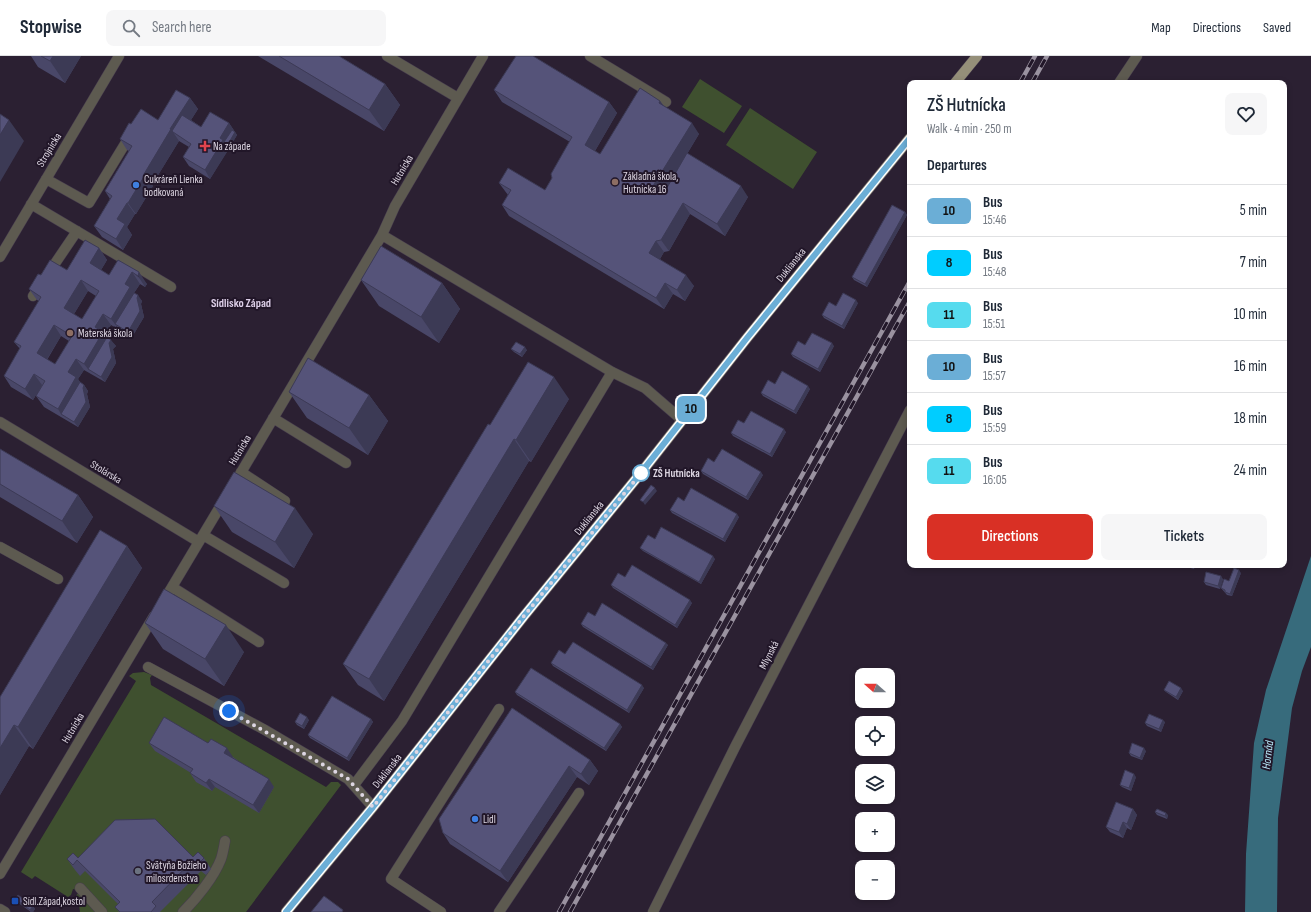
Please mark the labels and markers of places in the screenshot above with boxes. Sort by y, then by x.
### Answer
place label: Na západe [213,140,251,153]
marker: Na západe [200,141,210,151]
place label: Základná škola, Hutnícka 16 [623,170,678,196]
place label: Cukráreň Lienka bodkovaná [144,173,203,199]
marker: Základná škola, Hutnícka 16 [610,177,620,187]
marker: Cukráreň Lienka bodkovaná [131,180,141,190]
place label: Materská škola [78,327,132,340]
marker: Materská škola [65,328,75,338]
marker: ZŠ Hutnícka [632,464,650,482]
place label: ZŠ Hutnícka [653,466,700,480]
place label: Lidl [483,813,496,826]
marker: Lidl [470,814,480,824]
place label: Svätyňa Božieho milosrdenstva [146,859,207,885]
marker: Svätyňa Božieho milosrdenstva [133,866,143,876]
place label: Sídl.Západ,kostol [23,895,85,908]
marker: Sídl.Západ,kostol [10,896,20,906]

